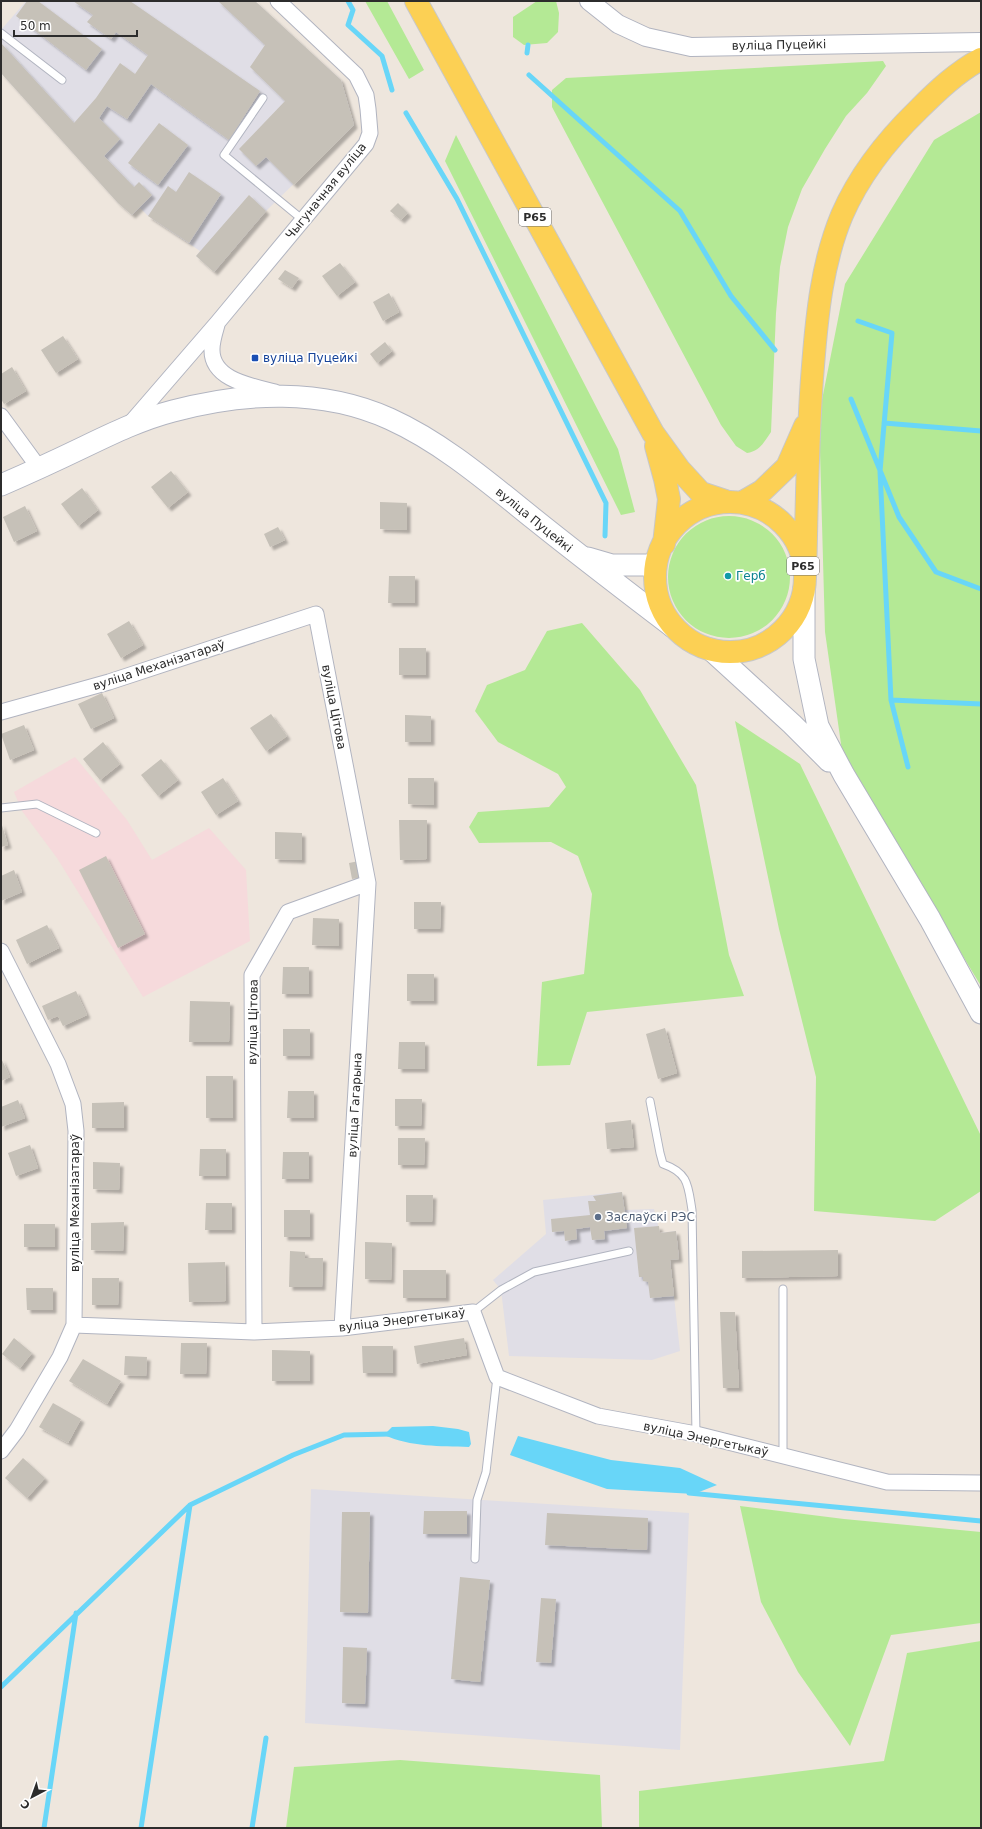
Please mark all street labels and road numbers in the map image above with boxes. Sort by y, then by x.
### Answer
street label: вуліца Пуцейкі [732,37,826,53]
street label: Чыгуначная вуліца [283,140,369,242]
road number: Р65 [519,208,551,226]
street label: вуліца Пуцейкі [493,485,575,555]
road number: Р65 [787,557,819,575]
street label: вуліца Механізатараў [91,637,227,693]
street label: вуліца Цітова [319,663,349,751]
street label: вуліца Цітова [245,979,261,1065]
street label: вуліца Гагарына [345,1052,365,1158]
street label: вуліца Механізатараў [68,1134,82,1272]
street label: вуліца Энергетыкаў [338,1305,466,1335]
street label: вуліца Энергетыкаў [642,1419,770,1459]

